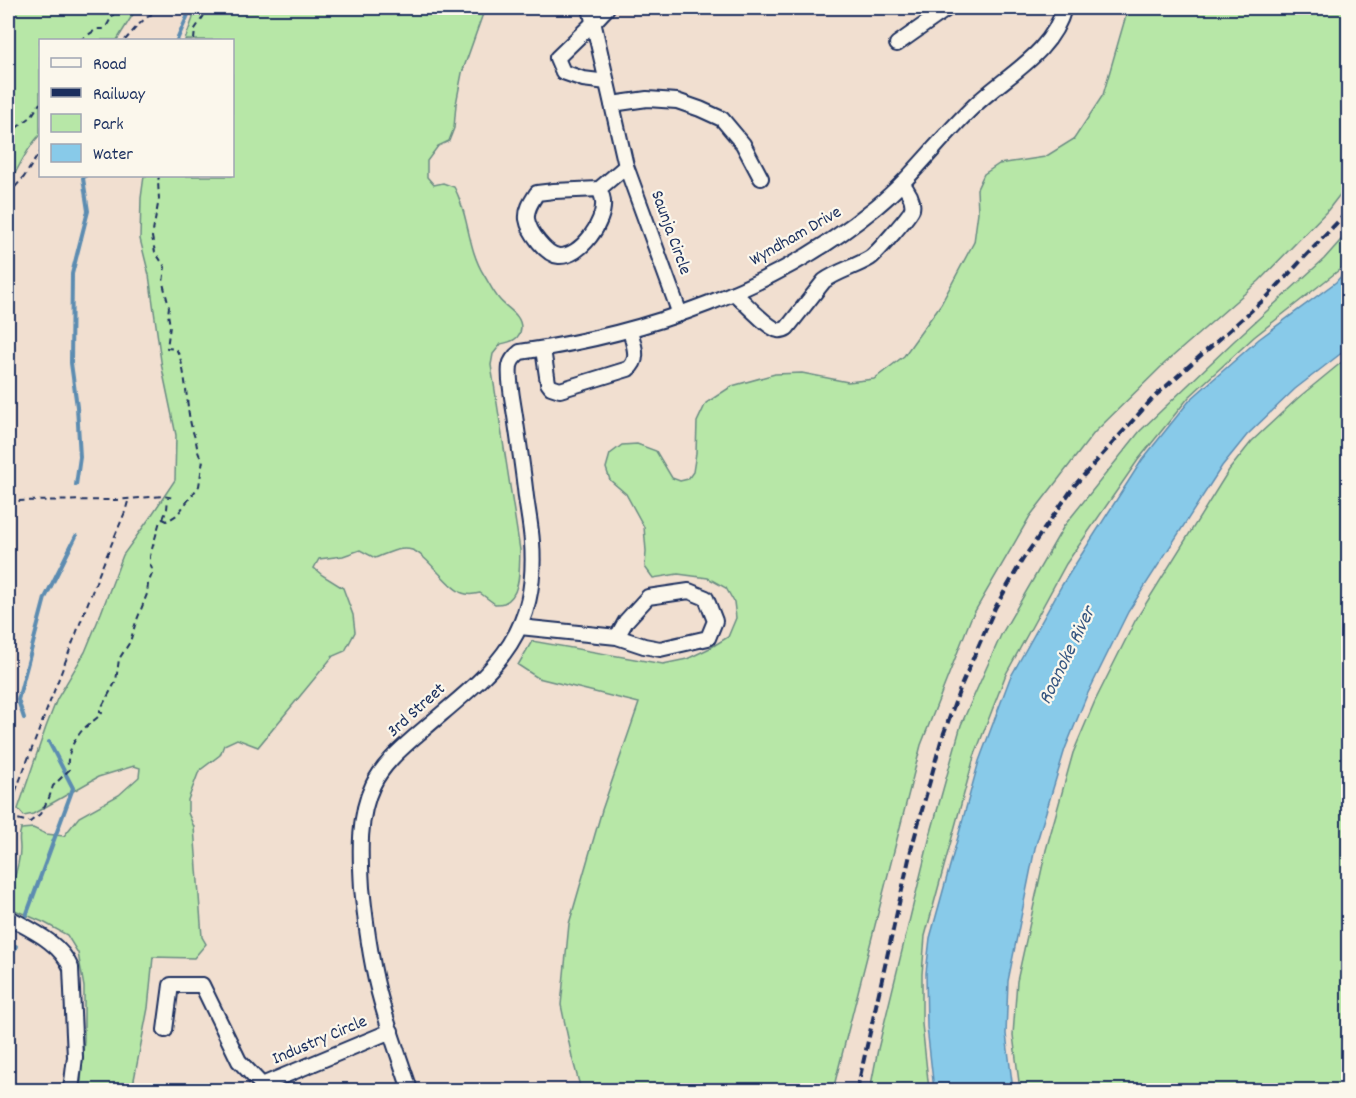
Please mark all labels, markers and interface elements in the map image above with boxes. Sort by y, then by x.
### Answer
legend [39,39,234,177]
text: Road [93,53,127,78]
text: Railway [93,83,146,108]
text: Park [93,113,124,138]
text: Water [93,143,133,168]
street label: Saunja Circle [643,187,697,279]
street label: Wyndham Drive [745,201,847,273]
water label: Roanoke River [1032,600,1105,710]
street label: 3rd Street [382,678,452,744]
street label: Industry Circle [269,1010,371,1072]

